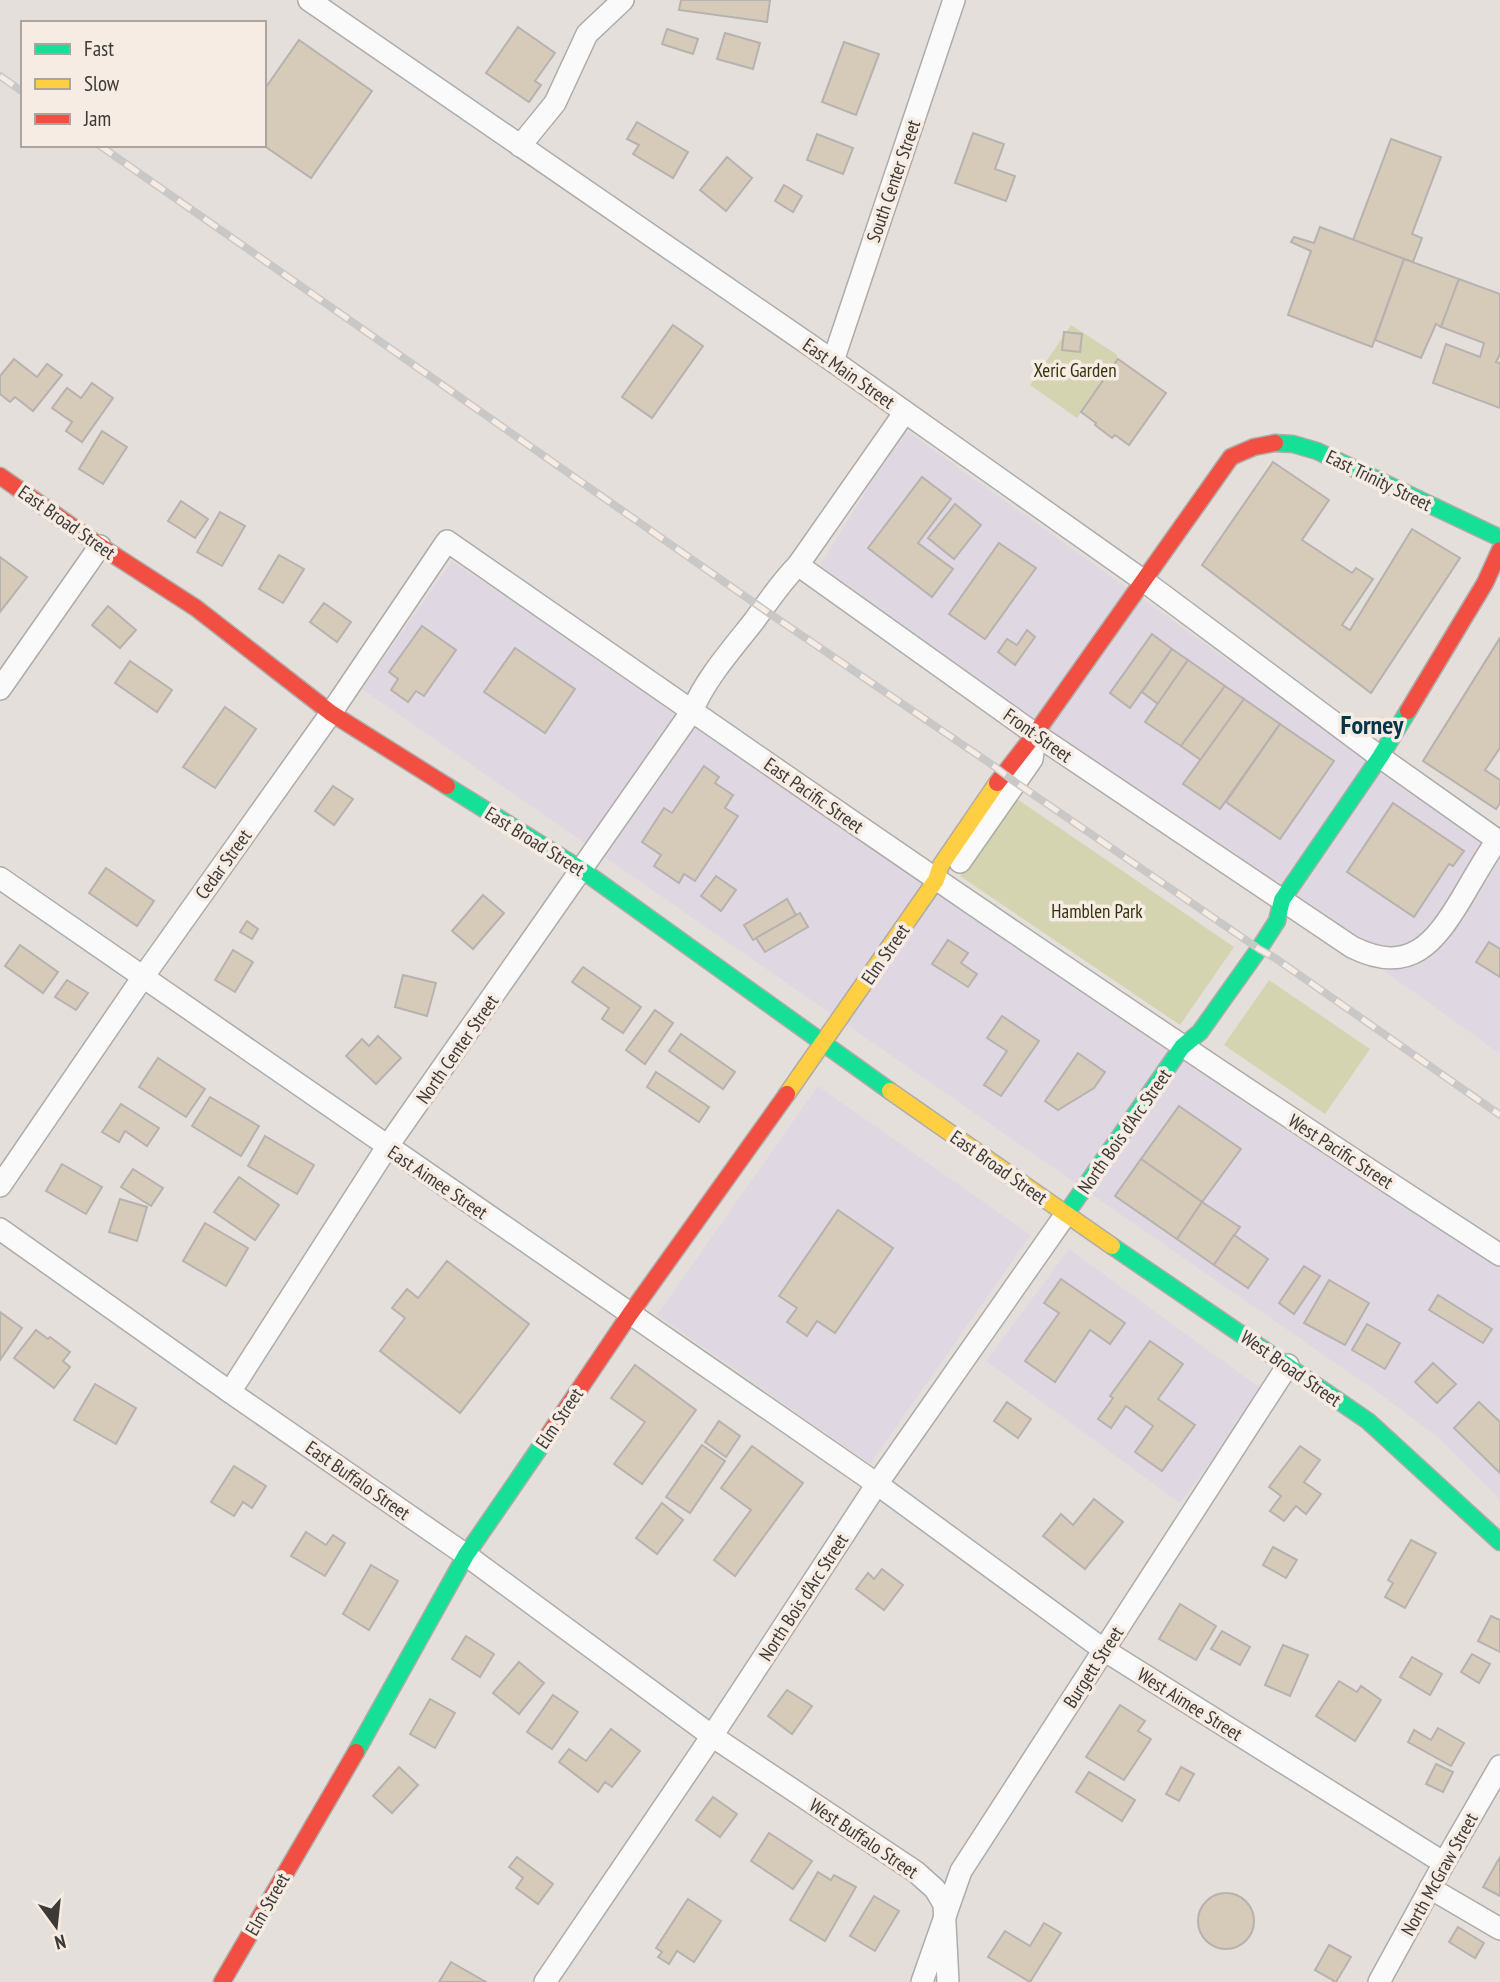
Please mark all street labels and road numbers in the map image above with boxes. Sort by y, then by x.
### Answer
street label: South Center Street [861,116,925,245]
street label: East Main Street [798,332,900,414]
street label: East Trinity Street [1322,444,1436,516]
street label: East Broad Street [14,480,121,565]
street label: Front Street [999,703,1078,768]
street label: East Pacific Street [760,752,869,839]
street label: East Broad Street [481,801,590,882]
street label: Cedar Street [190,824,257,904]
street label: Elm Street [856,919,915,989]
street label: North Center Street [411,989,504,1108]
street label: North Bois d'Arc Street [1072,1063,1176,1198]
street label: West Pacific Street [1284,1108,1399,1194]
street label: East Broad Street [946,1125,1053,1210]
street label: East Aimee Street [383,1140,493,1225]
street label: West Broad Street [1236,1325,1347,1412]
street label: Elm Street [530,1382,588,1453]
street label: East Buffalo Street [301,1435,415,1525]
street label: North Bois d’Arc Street [753,1528,853,1665]
street label: Burgett Street [1058,1621,1129,1712]
street label: West Aimee Street [1133,1662,1248,1746]
street label: West Buffalo Street [805,1793,924,1884]
street label: North McGraw Street [1395,1808,1483,1940]
street label: Elm Street [240,1868,295,1940]

